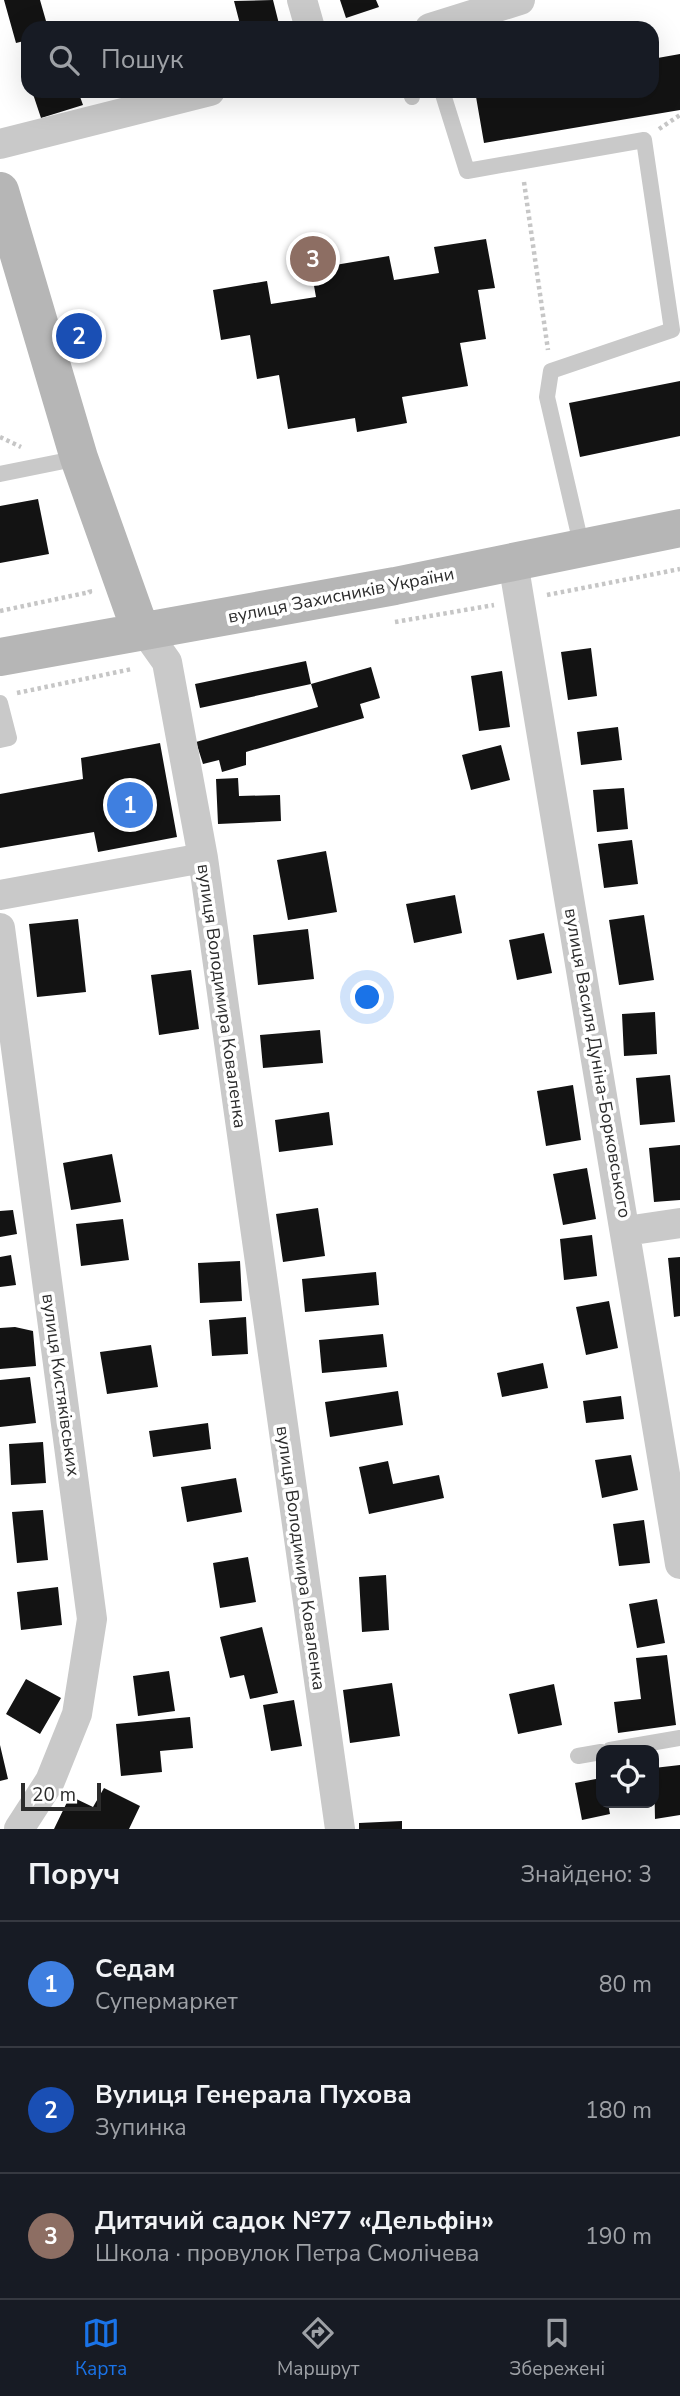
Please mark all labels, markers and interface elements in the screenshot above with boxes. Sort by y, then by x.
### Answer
search box [21,21,659,98]
icon: search [45,41,83,79]
text: Пошук [101,42,183,77]
pin: 3 [290,233,336,285]
pin: 2 [56,310,102,362]
street label: вулиця Захисників України [226,561,456,629]
pin: 1 [107,779,153,831]
street label: вулиця Володимира Коваленка [192,862,252,1130]
street label: вулиця Василя Дуніна-Борковського [559,906,637,1220]
your location [350,980,384,1014]
street label: вулиця Кистяківських [36,1292,86,1478]
street label: вулиця Володимира Коваленка [271,1424,331,1692]
map controls [596,1745,659,1808]
button: locate [596,1745,659,1808]
scale bar [21,1780,102,1812]
text: 20 m [32,1782,76,1808]
text: Поруч [28,1854,120,1895]
text: Знайдено: 3 [520,1859,652,1890]
text: Седам [95,1951,175,1986]
text: 1 [44,1969,58,2000]
text: 80 m [599,1969,652,2000]
text: Супермаркет [95,1986,238,2017]
text: Вулиця Генерала Пухова [95,2077,412,2112]
text: 2 [44,2095,58,2126]
text: 180 m [585,2095,652,2126]
text: Зупинка [95,2112,187,2143]
text: Дитячий садок №77 «Дельфін» [95,2203,494,2238]
text: 3 [44,2221,58,2252]
text: 190 m [585,2221,652,2252]
text: Школа · провулок Петра Смолічева [95,2238,479,2269]
tab: Карта [75,2314,127,2382]
tab: Маршрут [277,2314,360,2382]
tab: Збережені [509,2314,605,2382]

